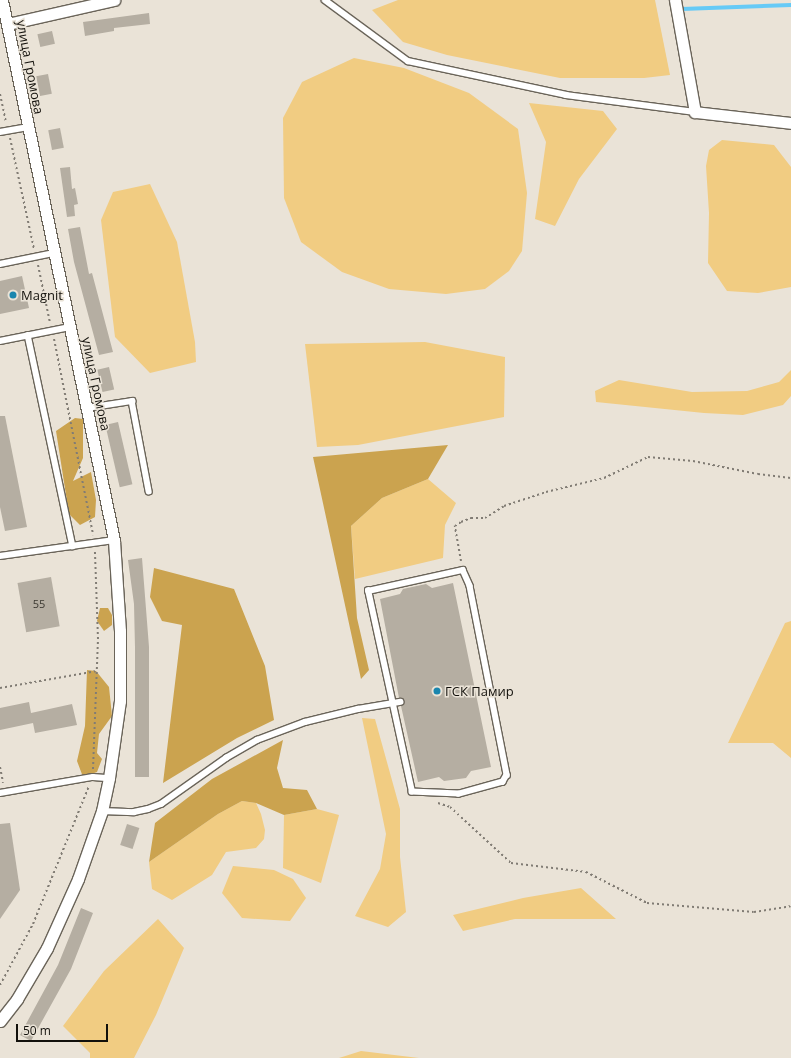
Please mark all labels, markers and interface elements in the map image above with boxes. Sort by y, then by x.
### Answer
street label: улица Громова [13,19,47,115]
place label: Magnit [21,287,63,303]
marker: Magnit [8,290,18,300]
street label: улица Громова [78,336,114,432]
house number: 55 [33,597,45,611]
place label: ГСК Памир [445,683,514,699]
marker: ГСК Памир [432,686,442,696]
scale bar [18,1016,110,1042]
text: 50 m [23,1022,51,1039]

